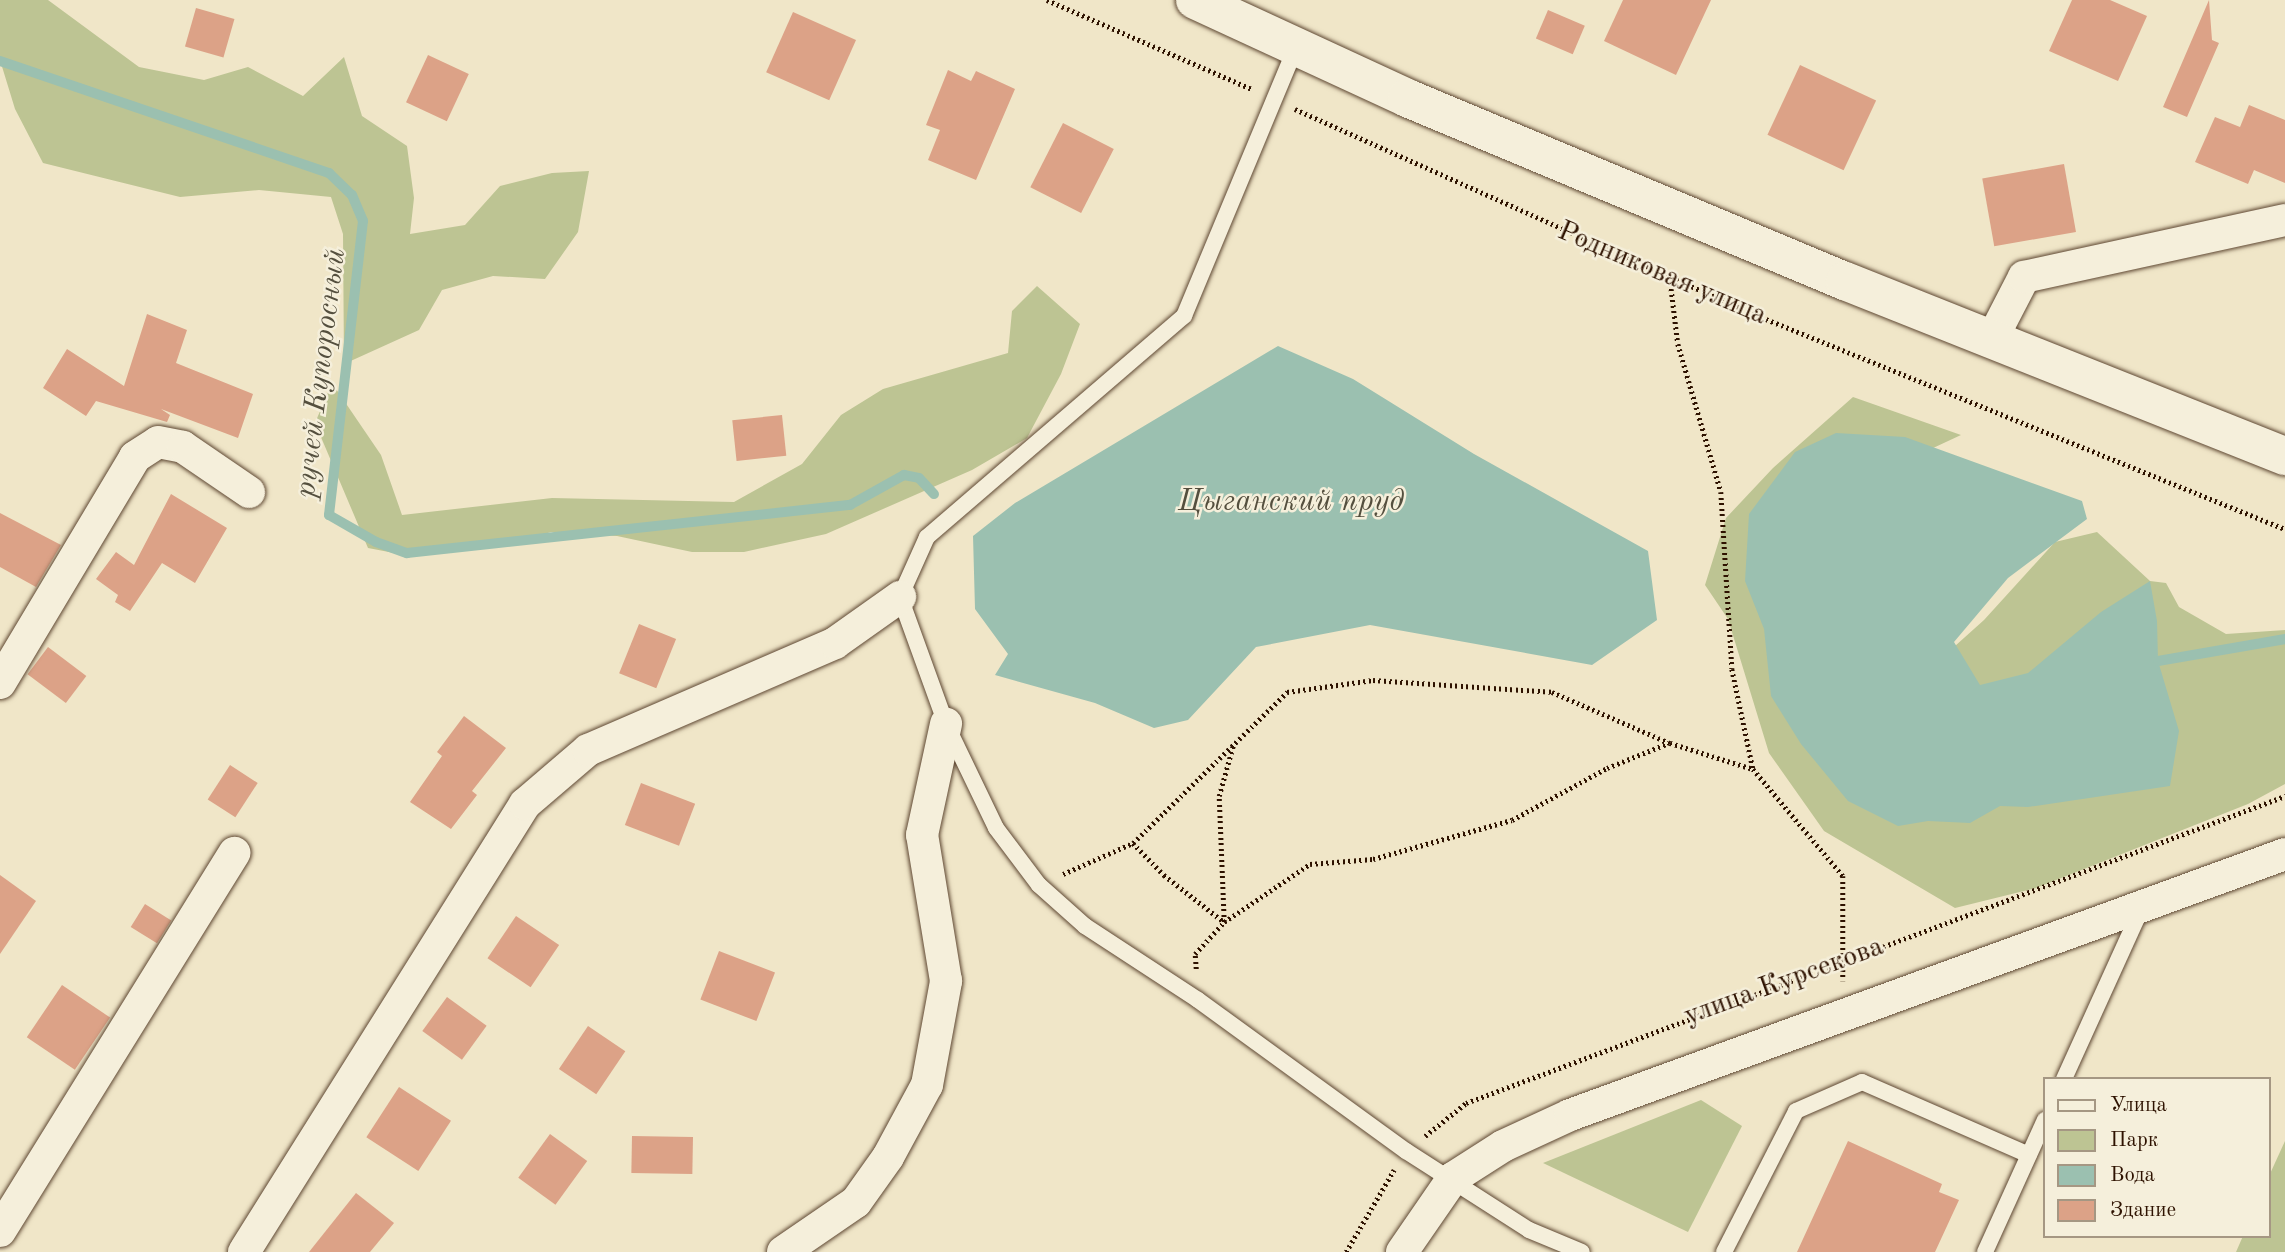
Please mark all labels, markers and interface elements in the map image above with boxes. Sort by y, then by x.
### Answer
street label: Родниковая улица [1552,215,1772,333]
water label: ручей Купоросный [288,246,354,500]
water label: Цыганский пруд [1178,484,1404,520]
street label: улица Курсекова [1680,930,1888,1034]
legend [2044,1077,2271,1238]
text: Улица [2110,1095,2167,1116]
text: Парк [2110,1130,2158,1151]
text: Вода [2110,1165,2155,1186]
text: Здание [2110,1200,2176,1221]

